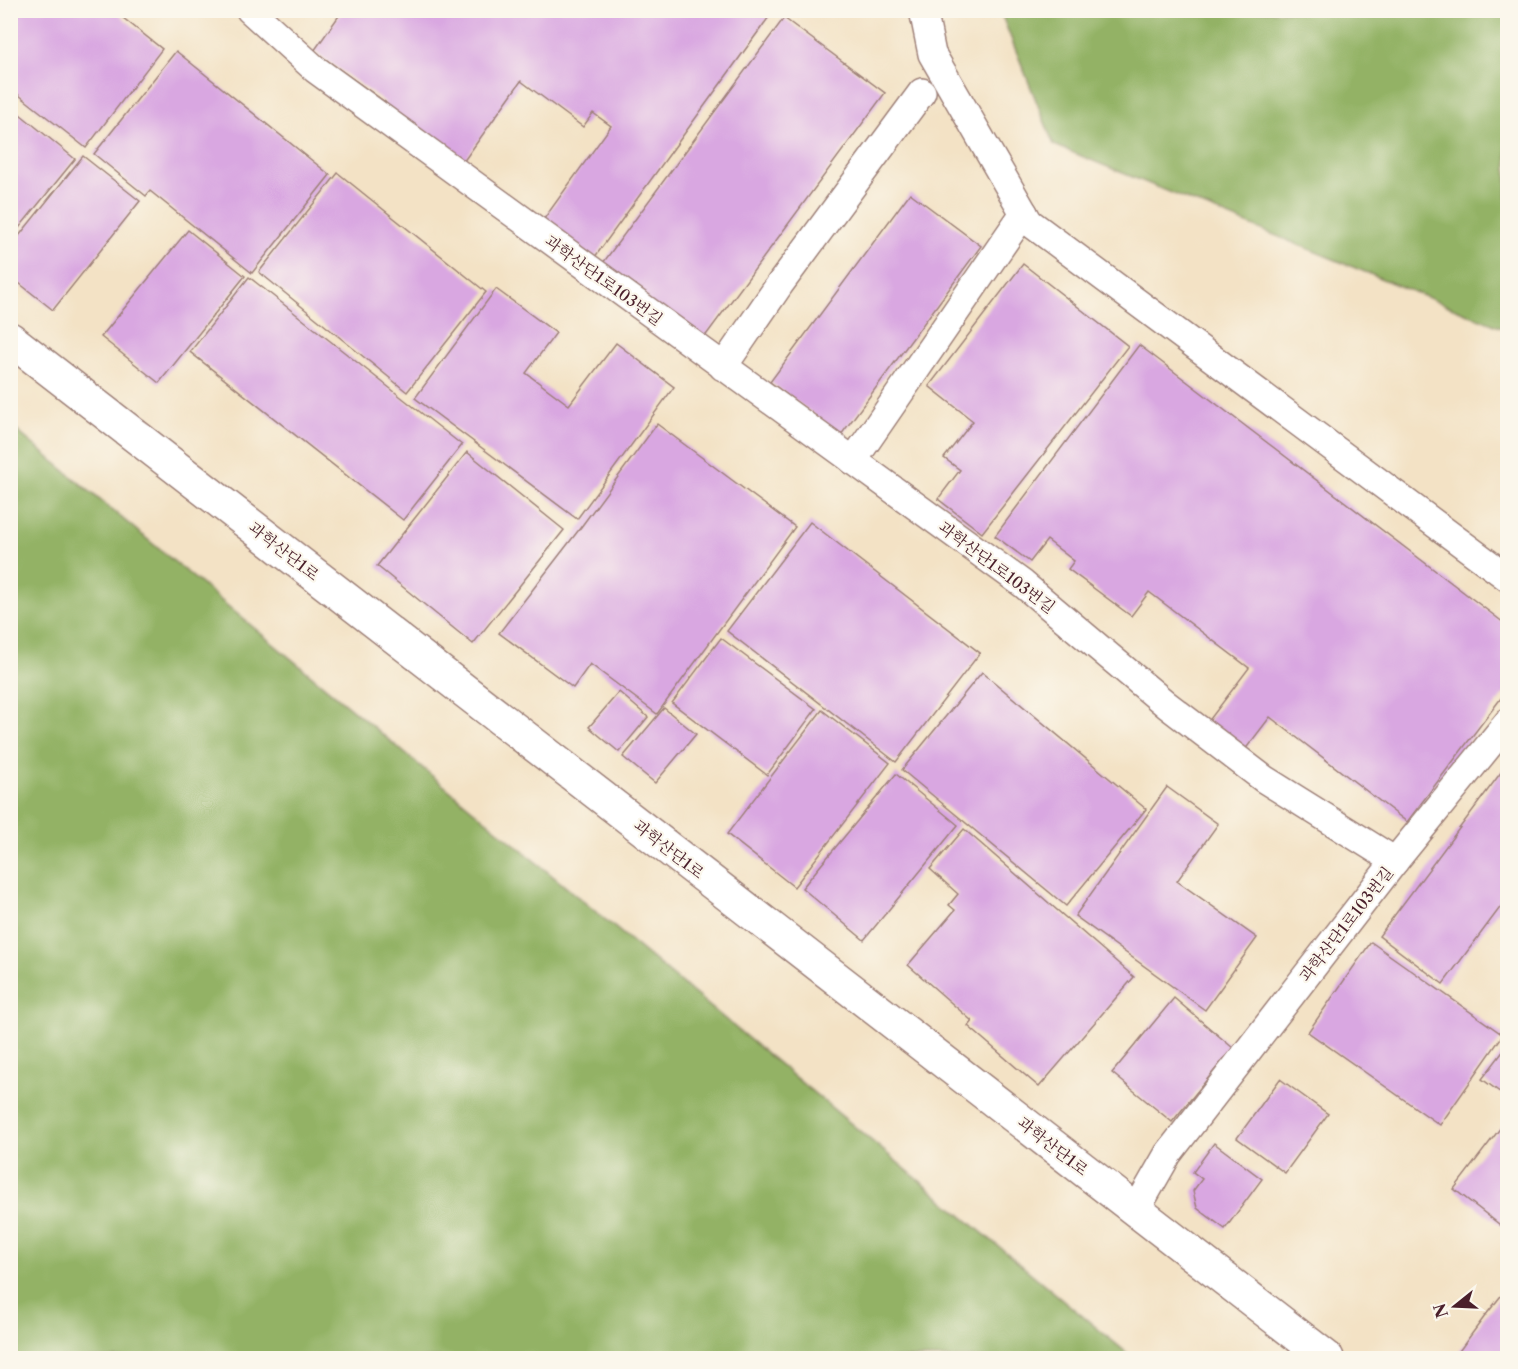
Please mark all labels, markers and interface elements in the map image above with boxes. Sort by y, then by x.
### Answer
street label: 과학산단1로103번길 [541,231,667,329]
street label: 과학산단1로 [245,517,324,585]
street label: 과학산단1로103번길 [935,517,1059,617]
street label: 과학산단1로 [630,815,709,883]
street label: 과학산단1로103번길 [1295,862,1397,986]
street label: 과학산단1로 [1014,1112,1093,1180]
north arrow [1425,1276,1485,1336]
text: N [1429,1301,1452,1320]

